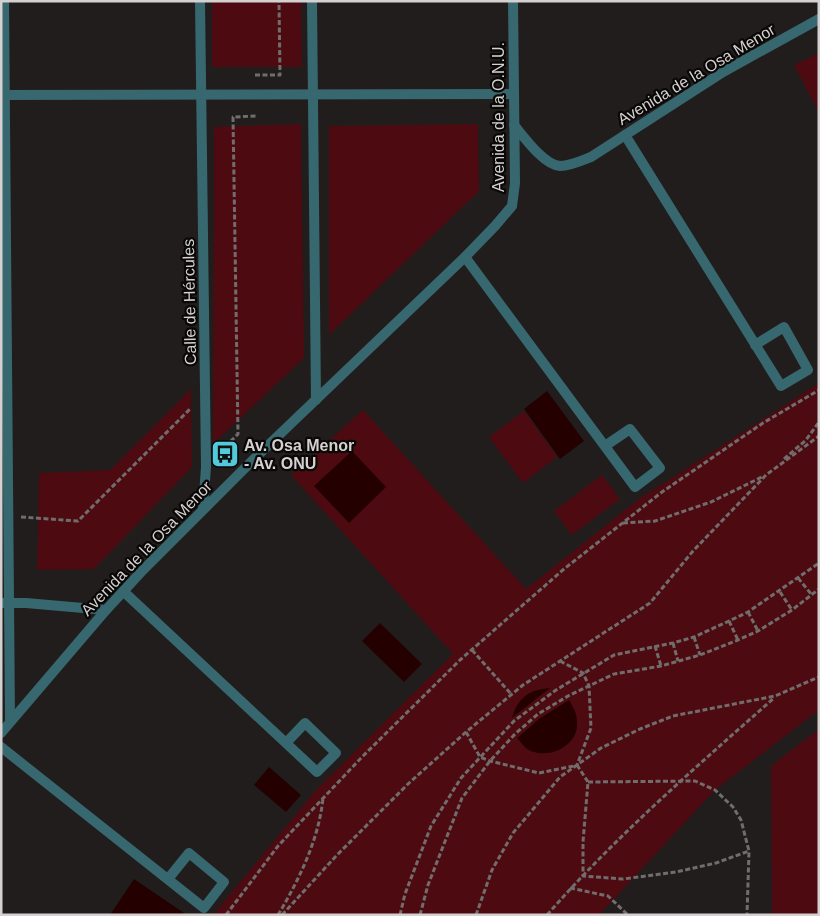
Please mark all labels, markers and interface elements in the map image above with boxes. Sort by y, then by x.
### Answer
street label: Avenida de la Osa Menor [615,20,778,128]
street label: Avenida de la O.N.U. [490,42,507,192]
street label: Calle de Hércules [180,239,199,365]
place label: Av. Osa Menor - Av. ONU [244,437,354,472]
bus stop icon: Av. Osa Menor - Av. ONU [210,439,240,469]
street label: Avenida de la Osa Menor [78,477,216,619]

